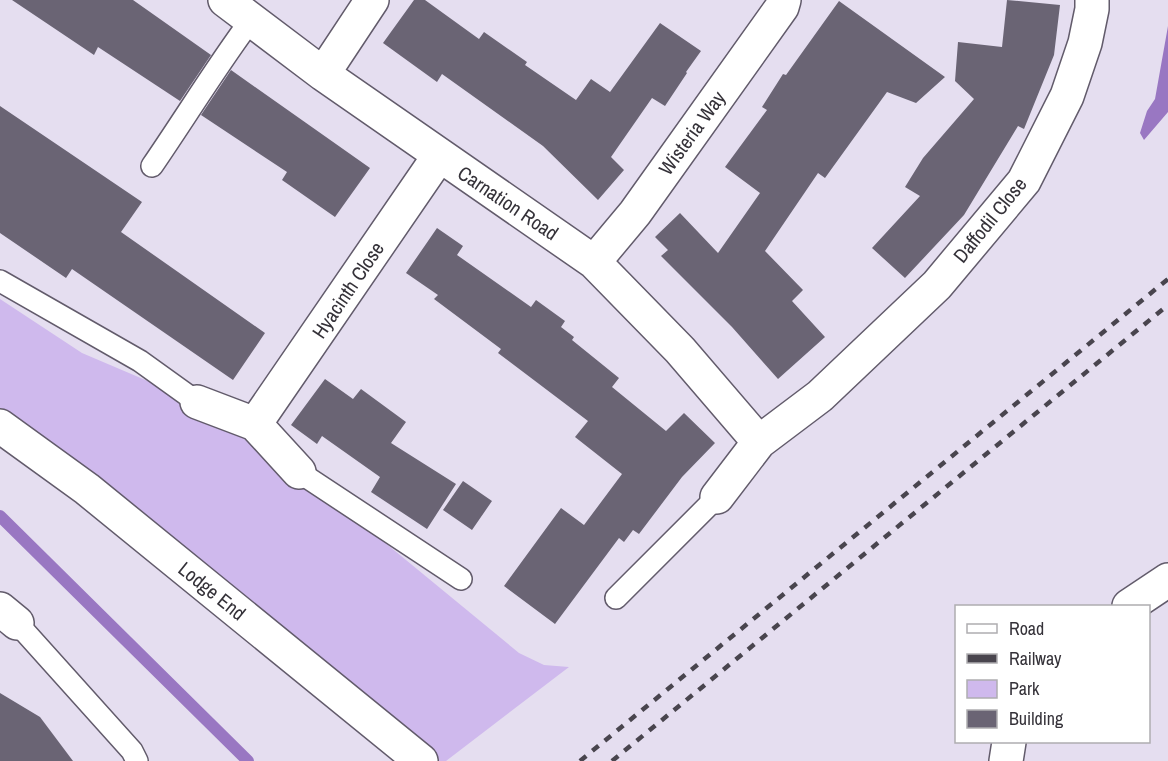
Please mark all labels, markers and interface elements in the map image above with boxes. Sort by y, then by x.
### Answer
street label: Wisteria Way [652,85,732,180]
street label: Carnation Road [453,159,564,246]
street label: Daffodil Close [947,171,1032,268]
street label: Hyacinth Close [305,236,390,343]
street label: Lodge End [173,555,252,626]
legend [955,605,1150,743]
text: Road [1009,616,1044,641]
text: Railway [1009,646,1062,671]
text: Park [1009,676,1040,701]
text: Building [1009,706,1064,731]

